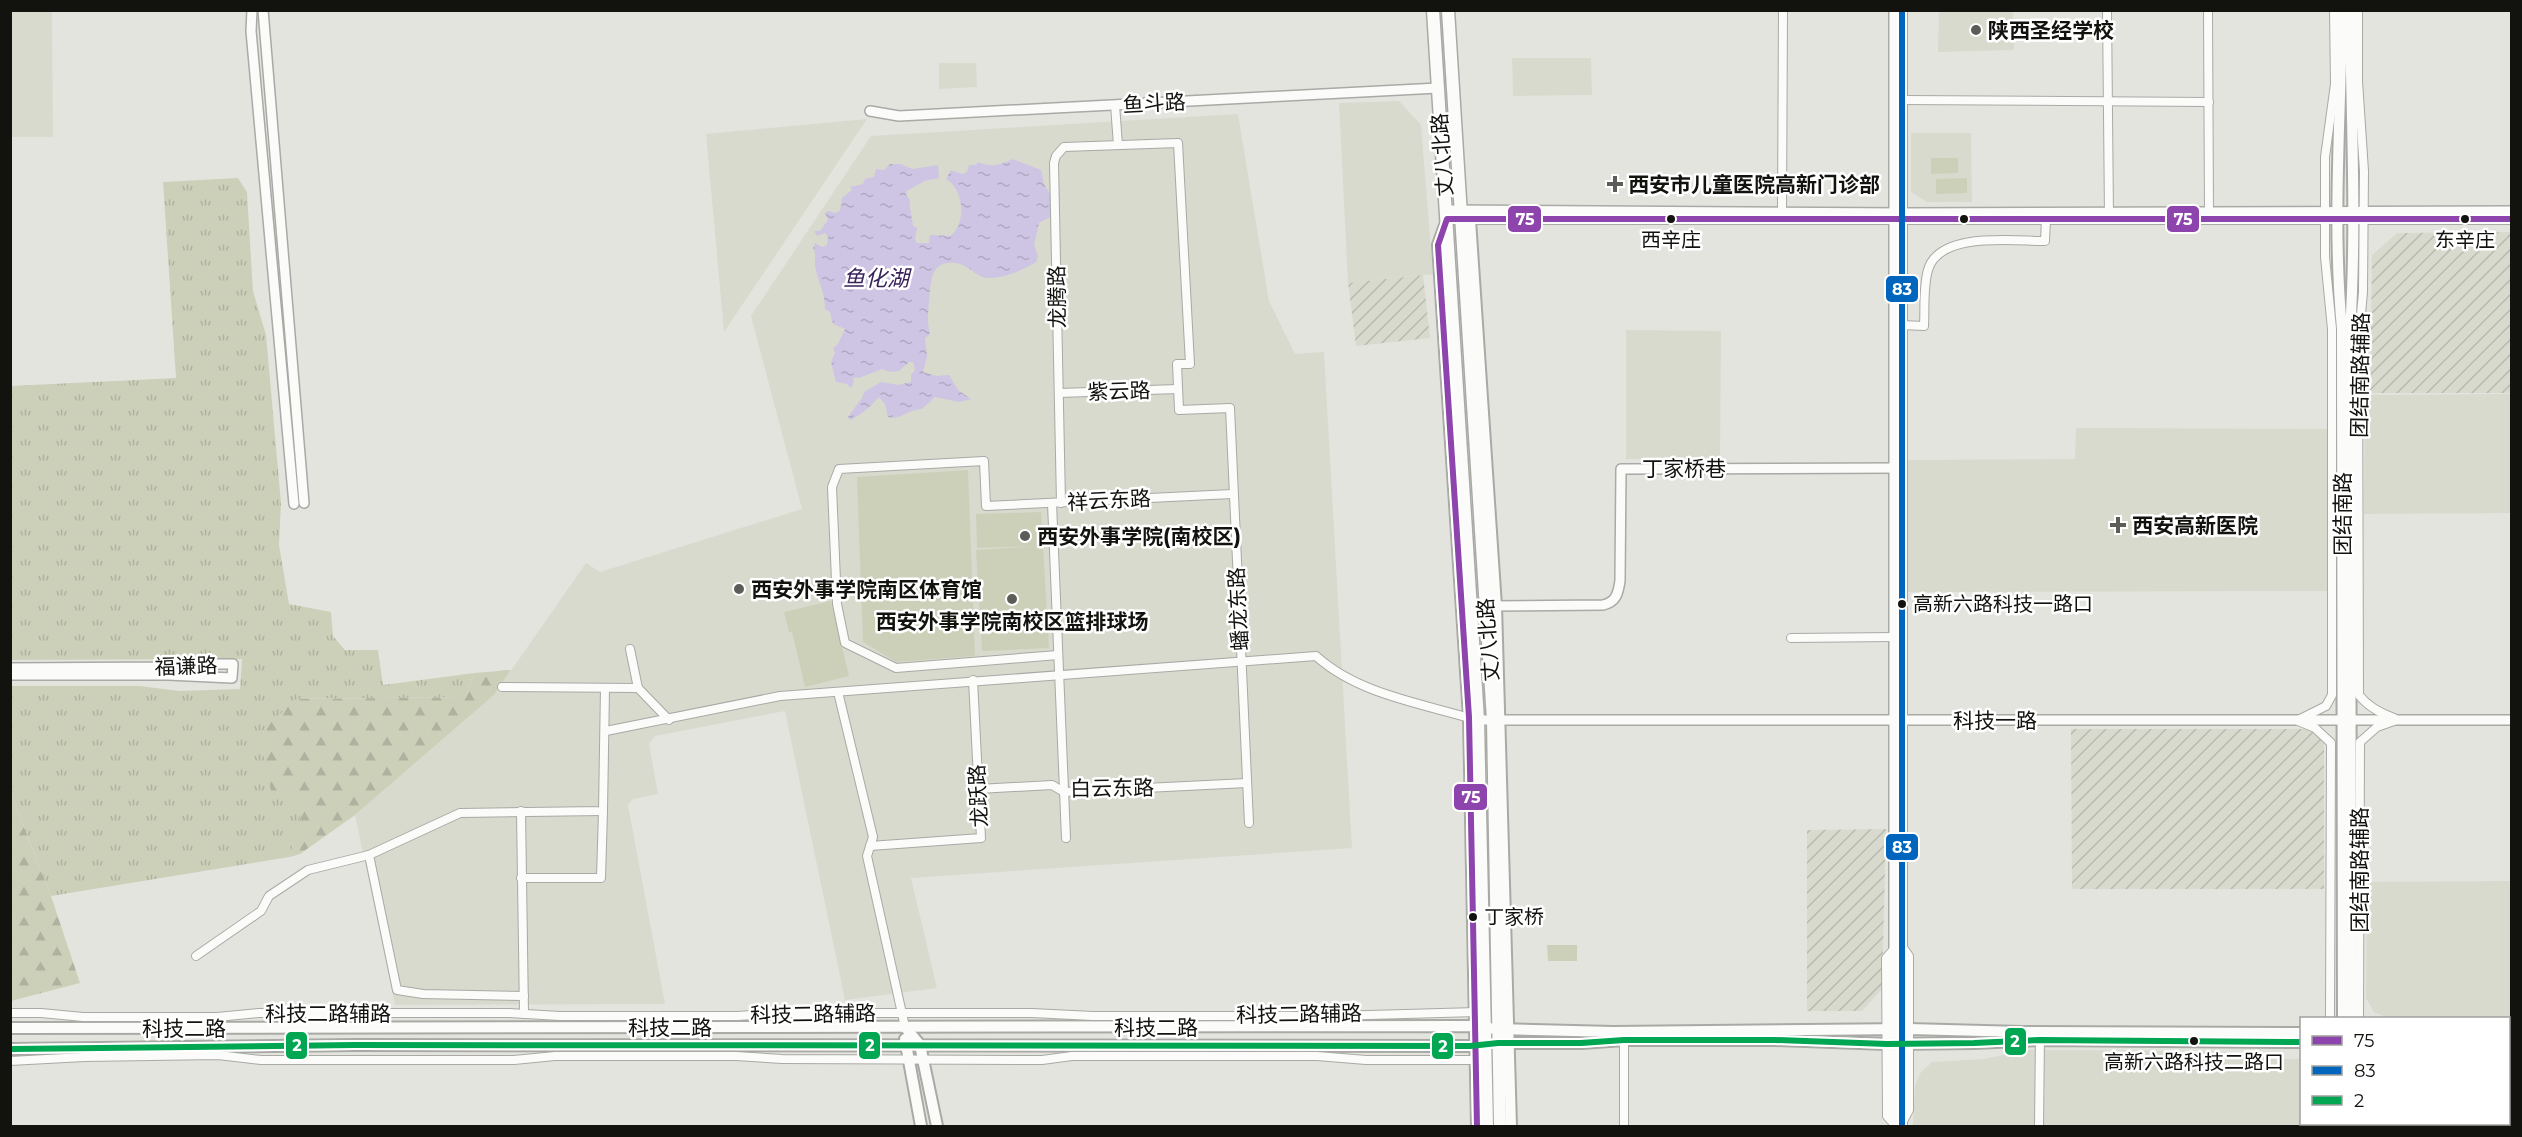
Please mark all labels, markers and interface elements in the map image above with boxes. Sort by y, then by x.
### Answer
place label: 陕西圣经学校 [1988,18,2114,43]
marker: 陕西圣经学校 [1969,23,1983,37]
street label: 鱼斗路 [1122,89,1186,117]
street label: 丈八北路 [1427,112,1457,198]
place label: 西安市儿童医院高新门诊部 [1628,172,1880,197]
marker: 西安市儿童医院高新门诊部 [1606,175,1624,193]
line badge: 75 [1507,205,1542,233]
line badge: 75 [2166,205,2200,233]
text: 75 [1515,210,1535,229]
text: 75 [2173,210,2193,229]
marker: 西辛庄 [1665,213,1677,225]
unlabelled marker [1958,213,1970,225]
marker: 东辛庄 [2459,213,2471,225]
place label: 西辛庄 [1641,228,1701,252]
place label: 东辛庄 [2435,228,2495,252]
water label: 鱼化湖 [843,265,912,292]
street label: 龙腾路 [1044,265,1070,329]
line badge: 83 [1885,275,1919,303]
text: 83 [1892,280,1912,299]
street label: 团结南路辅路 [2346,312,2374,438]
street label: 紫云路 [1087,377,1151,405]
street label: 丁家桥巷 [1642,456,1726,481]
street label: 团结南路 [2330,472,2355,556]
street label: 祥云东路 [1066,485,1152,515]
place label: 西安高新医院 [2132,513,2258,538]
marker: 西安高新医院 [2109,516,2127,534]
place label: 西安外事学院(南校区) [1037,524,1241,549]
marker: 西安外事学院(南校区) [1018,529,1032,543]
street label: 蟠龙东路 [1223,566,1253,652]
place label: 西安外事学院南区体育馆 [751,577,982,602]
marker: 西安外事学院南区体育馆 [732,582,746,596]
marker: 西安外事学院南校区篮排球场 [1005,592,1019,606]
place label: 高新六路科技一路口 [1913,592,2093,616]
street label: 丈八北路 [1473,597,1503,683]
marker: 高新六路科技一路口 [1896,598,1908,610]
place label: 西安外事学院南校区篮排球场 [876,609,1149,634]
street label: 福谦路 [154,652,218,680]
street label: 科技一路 [1953,708,2037,733]
street label: 龙跃路 [964,764,992,828]
street label: 白云东路 [1070,775,1154,801]
line badge: 75 [1453,783,1488,811]
text: 75 [1461,788,1481,807]
street label: 团结南路辅路 [2347,807,2372,933]
line badge: 83 [1885,833,1919,861]
text: 83 [1892,838,1912,857]
place label: 丁家桥 [1484,905,1544,929]
marker: 丁家桥 [1467,911,1479,923]
street label: 科技二路辅路 [750,1000,876,1028]
street label: 科技二路辅路 [1236,1000,1362,1028]
street label: 科技二路辅路 [265,1001,391,1026]
street label: 科技二路 [628,1015,712,1040]
street label: 科技二路 [1114,1015,1198,1040]
street label: 科技二路 [142,1016,226,1041]
legend [2300,1017,2510,1125]
line badge: 2 [2004,1027,2027,1056]
text: 75 [2354,1030,2374,1052]
line badge: 2 [285,1031,308,1060]
line badge: 2 [858,1031,881,1060]
line badge: 2 [1431,1032,1454,1060]
text: 2 [2010,1032,2020,1051]
marker: 高新六路科技二路口 [2188,1035,2200,1047]
text: 2 [292,1036,302,1055]
text: 2 [865,1036,875,1055]
text: 2 [1438,1037,1448,1056]
place label: 高新六路科技二路口 [2104,1050,2284,1074]
text: 83 [2354,1060,2376,1082]
text: 2 [2354,1090,2364,1112]

